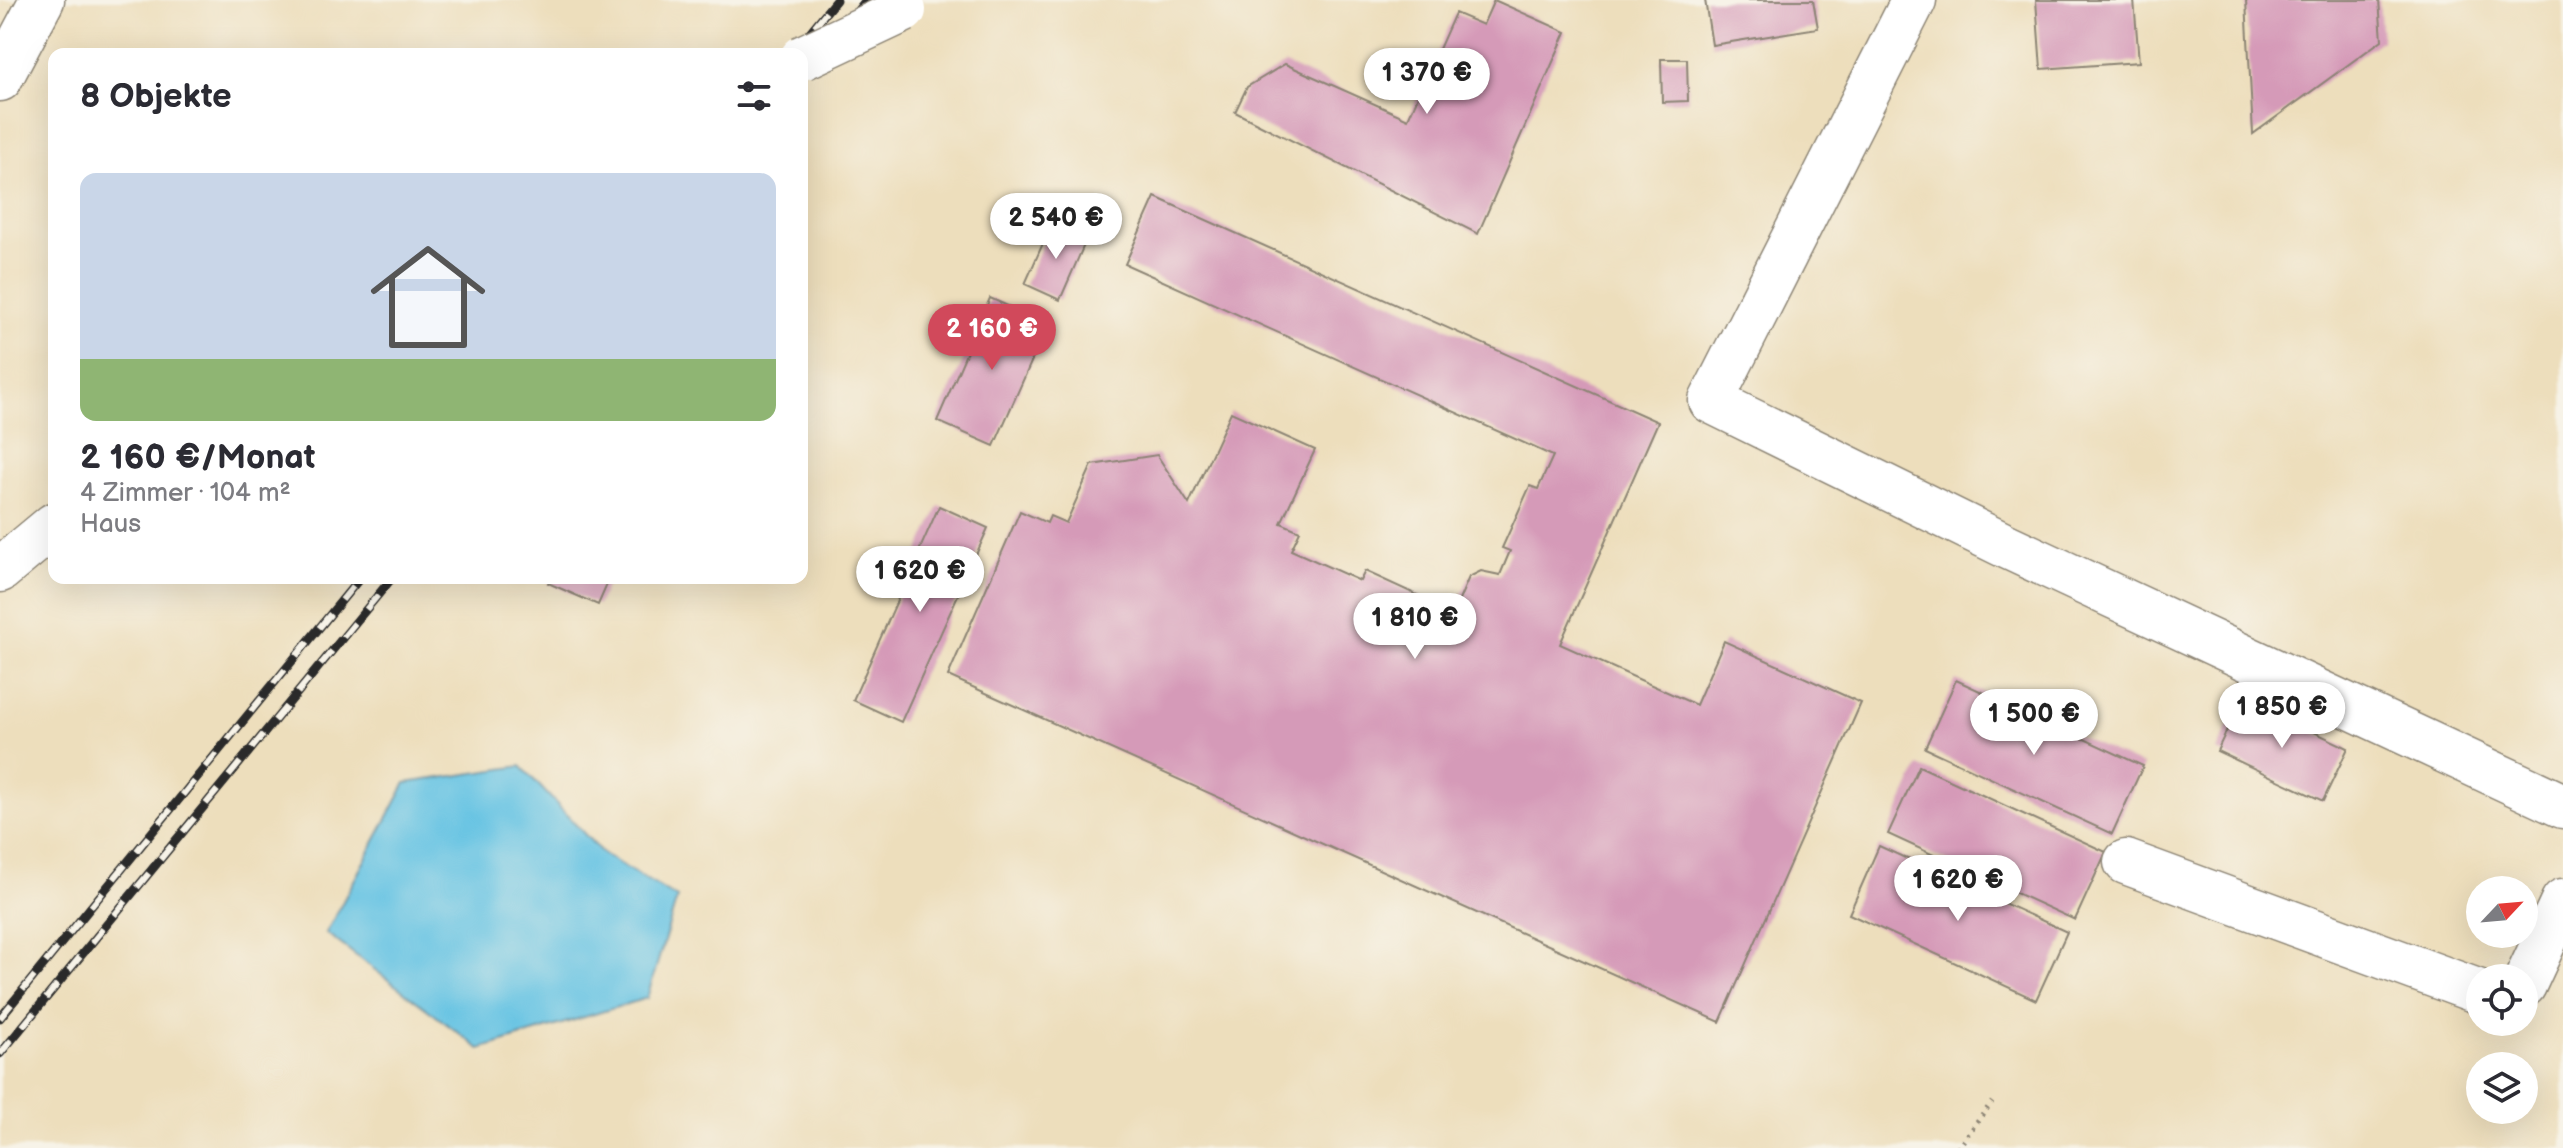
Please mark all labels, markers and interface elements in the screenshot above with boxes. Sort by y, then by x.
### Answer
pin: 1 370 € [1353,48,1501,116]
text: 1 370 € [1382,58,1472,89]
icon: filters [732,74,776,118]
text: 8 Objekte [80,76,232,117]
pin: 2 540 € [982,193,1130,261]
text: 2 540 € [1008,203,1104,234]
icon: home [356,225,500,369]
pin: 2 160 € [918,304,1066,372]
text: 2 160 € [946,314,1038,345]
text: 2 160 €/Monat [80,437,315,478]
text: 4 Zimmer · 104 m² [80,478,291,509]
text: Haus [80,509,141,540]
pin: 1 620 € [846,546,994,614]
text: 1 620 € [874,556,966,587]
pin: 1 810 € [1341,593,1489,661]
text: 1 810 € [1371,603,1459,634]
pin: 1 850 € [2208,682,2356,750]
pin: 1 500 € [1960,689,2108,757]
text: 1 850 € [2236,692,2328,723]
text: 1 500 € [1988,699,2080,730]
pin: 1 620 € [1884,855,2032,923]
text: 1 620 € [1912,865,2004,896]
north arrow [2466,876,2538,948]
map controls [2466,876,2538,1124]
button: locate [2466,964,2538,1036]
button: layers [2466,1052,2538,1124]

